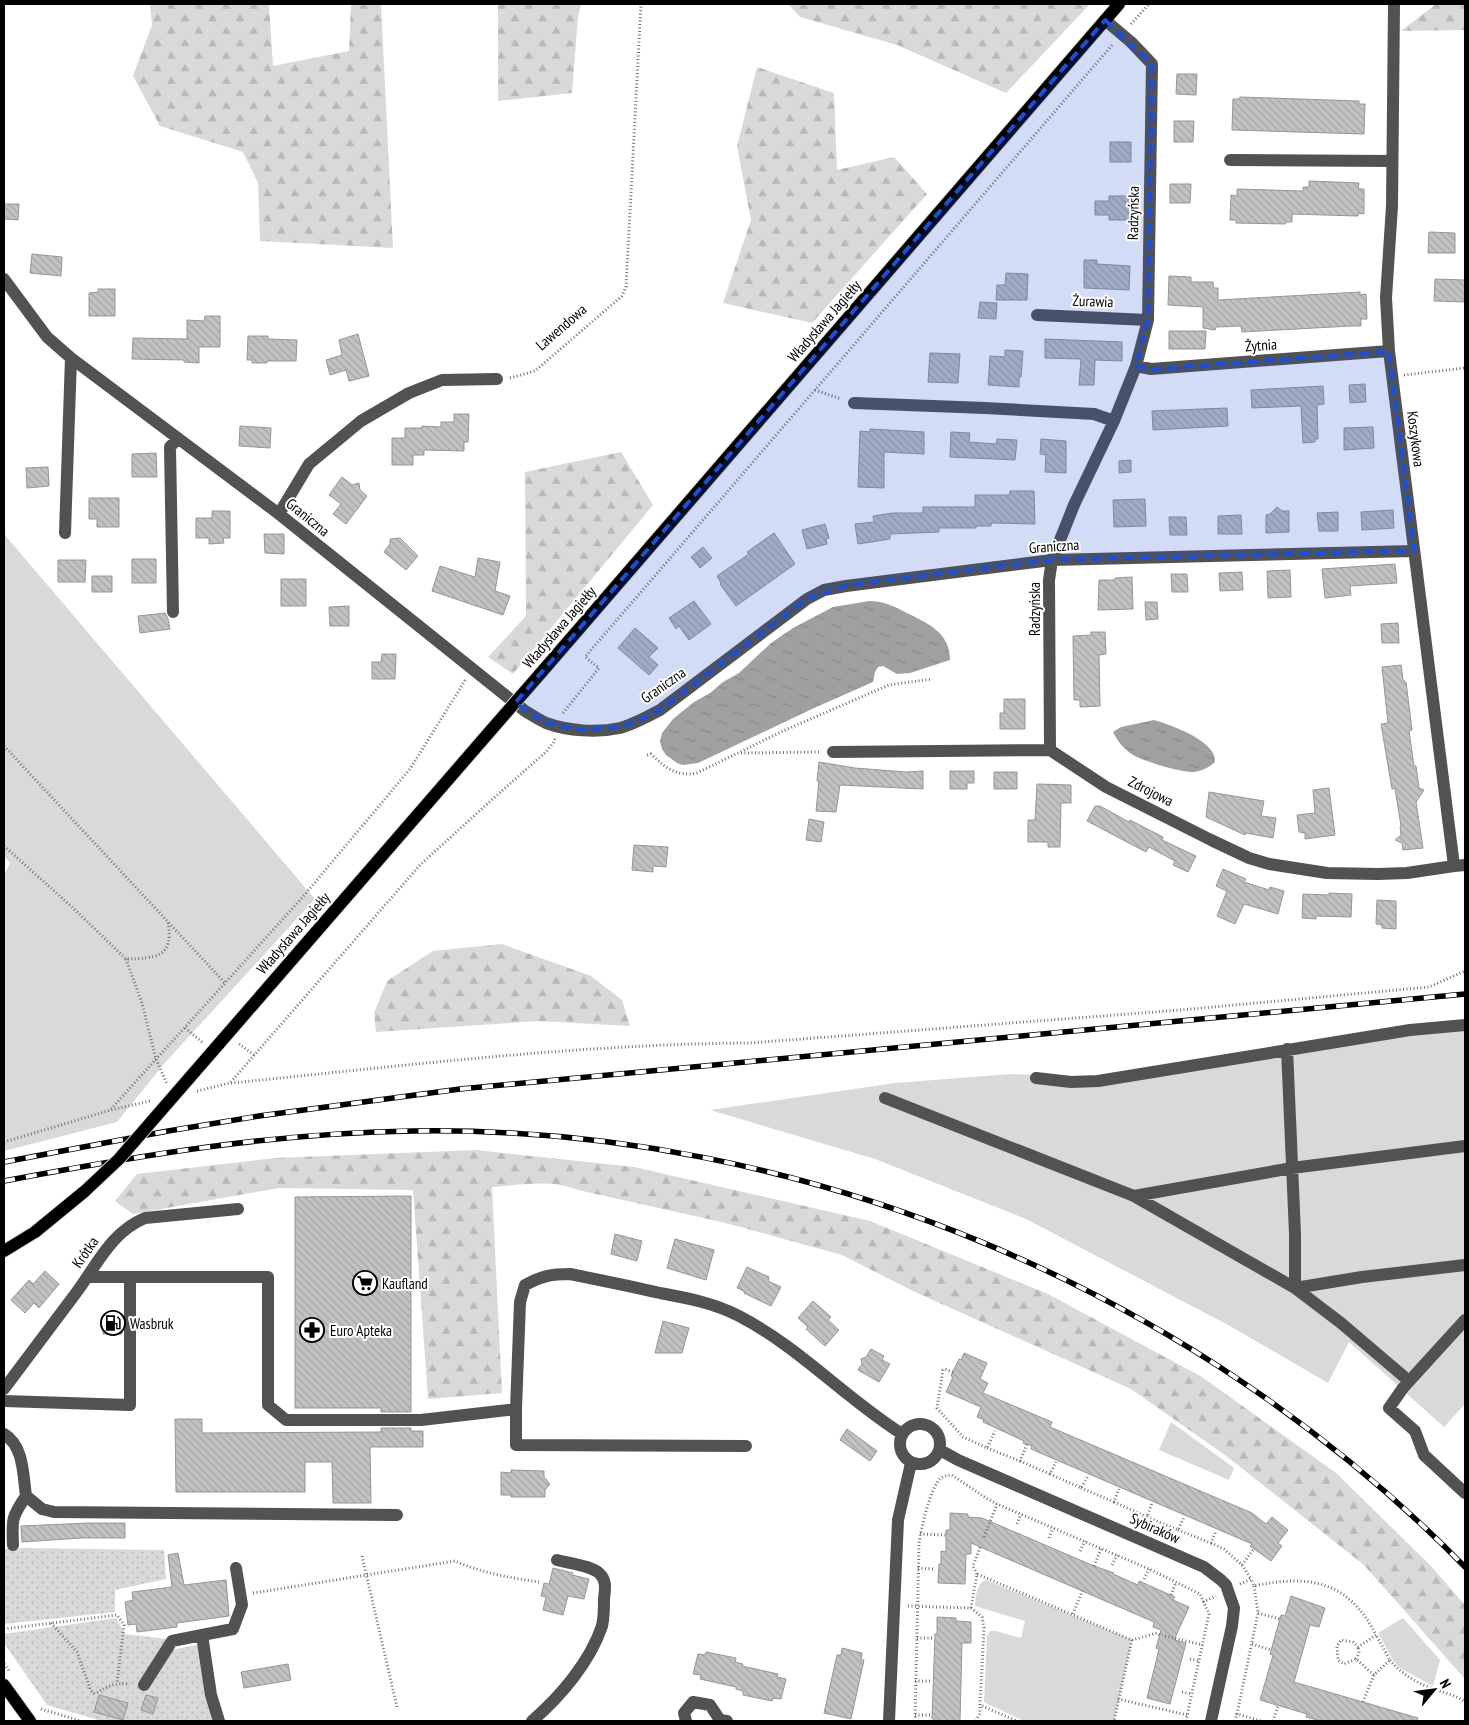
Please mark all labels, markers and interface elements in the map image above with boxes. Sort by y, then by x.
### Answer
street label: Radzyńska [1123,186,1143,240]
street label: Władysława Jagiełły [783,276,865,366]
street label: Żurawia [1072,291,1114,311]
street label: Lawendowa [532,300,590,354]
street label: Żytnia [1244,334,1278,356]
street label: Koszykowa [1403,410,1429,468]
street label: Graniczna [282,494,334,540]
street label: Graniczna [1028,535,1080,557]
street label: Władysława Jagiełły [518,582,600,672]
street label: Radzyńska [1025,582,1044,636]
street label: Graniczna [637,663,689,707]
street label: Zdrojowa [1125,772,1177,810]
street label: Władysława Jagiełły [252,888,334,978]
street label: Krótka [68,1233,102,1271]
supermarket icon: Kaufland [352,1270,378,1296]
place label: Kaufland [382,1274,428,1293]
fuel station icon: Wasbruk [100,1310,126,1336]
place label: Wasbruk [130,1314,174,1333]
pharmacy icon: Euro Apteka [299,1317,325,1343]
place label: Euro Apteka [330,1321,392,1340]
street label: Sybiraków [1127,1509,1183,1547]
north arrow [1409,1665,1459,1715]
text: N [1436,1676,1455,1691]

